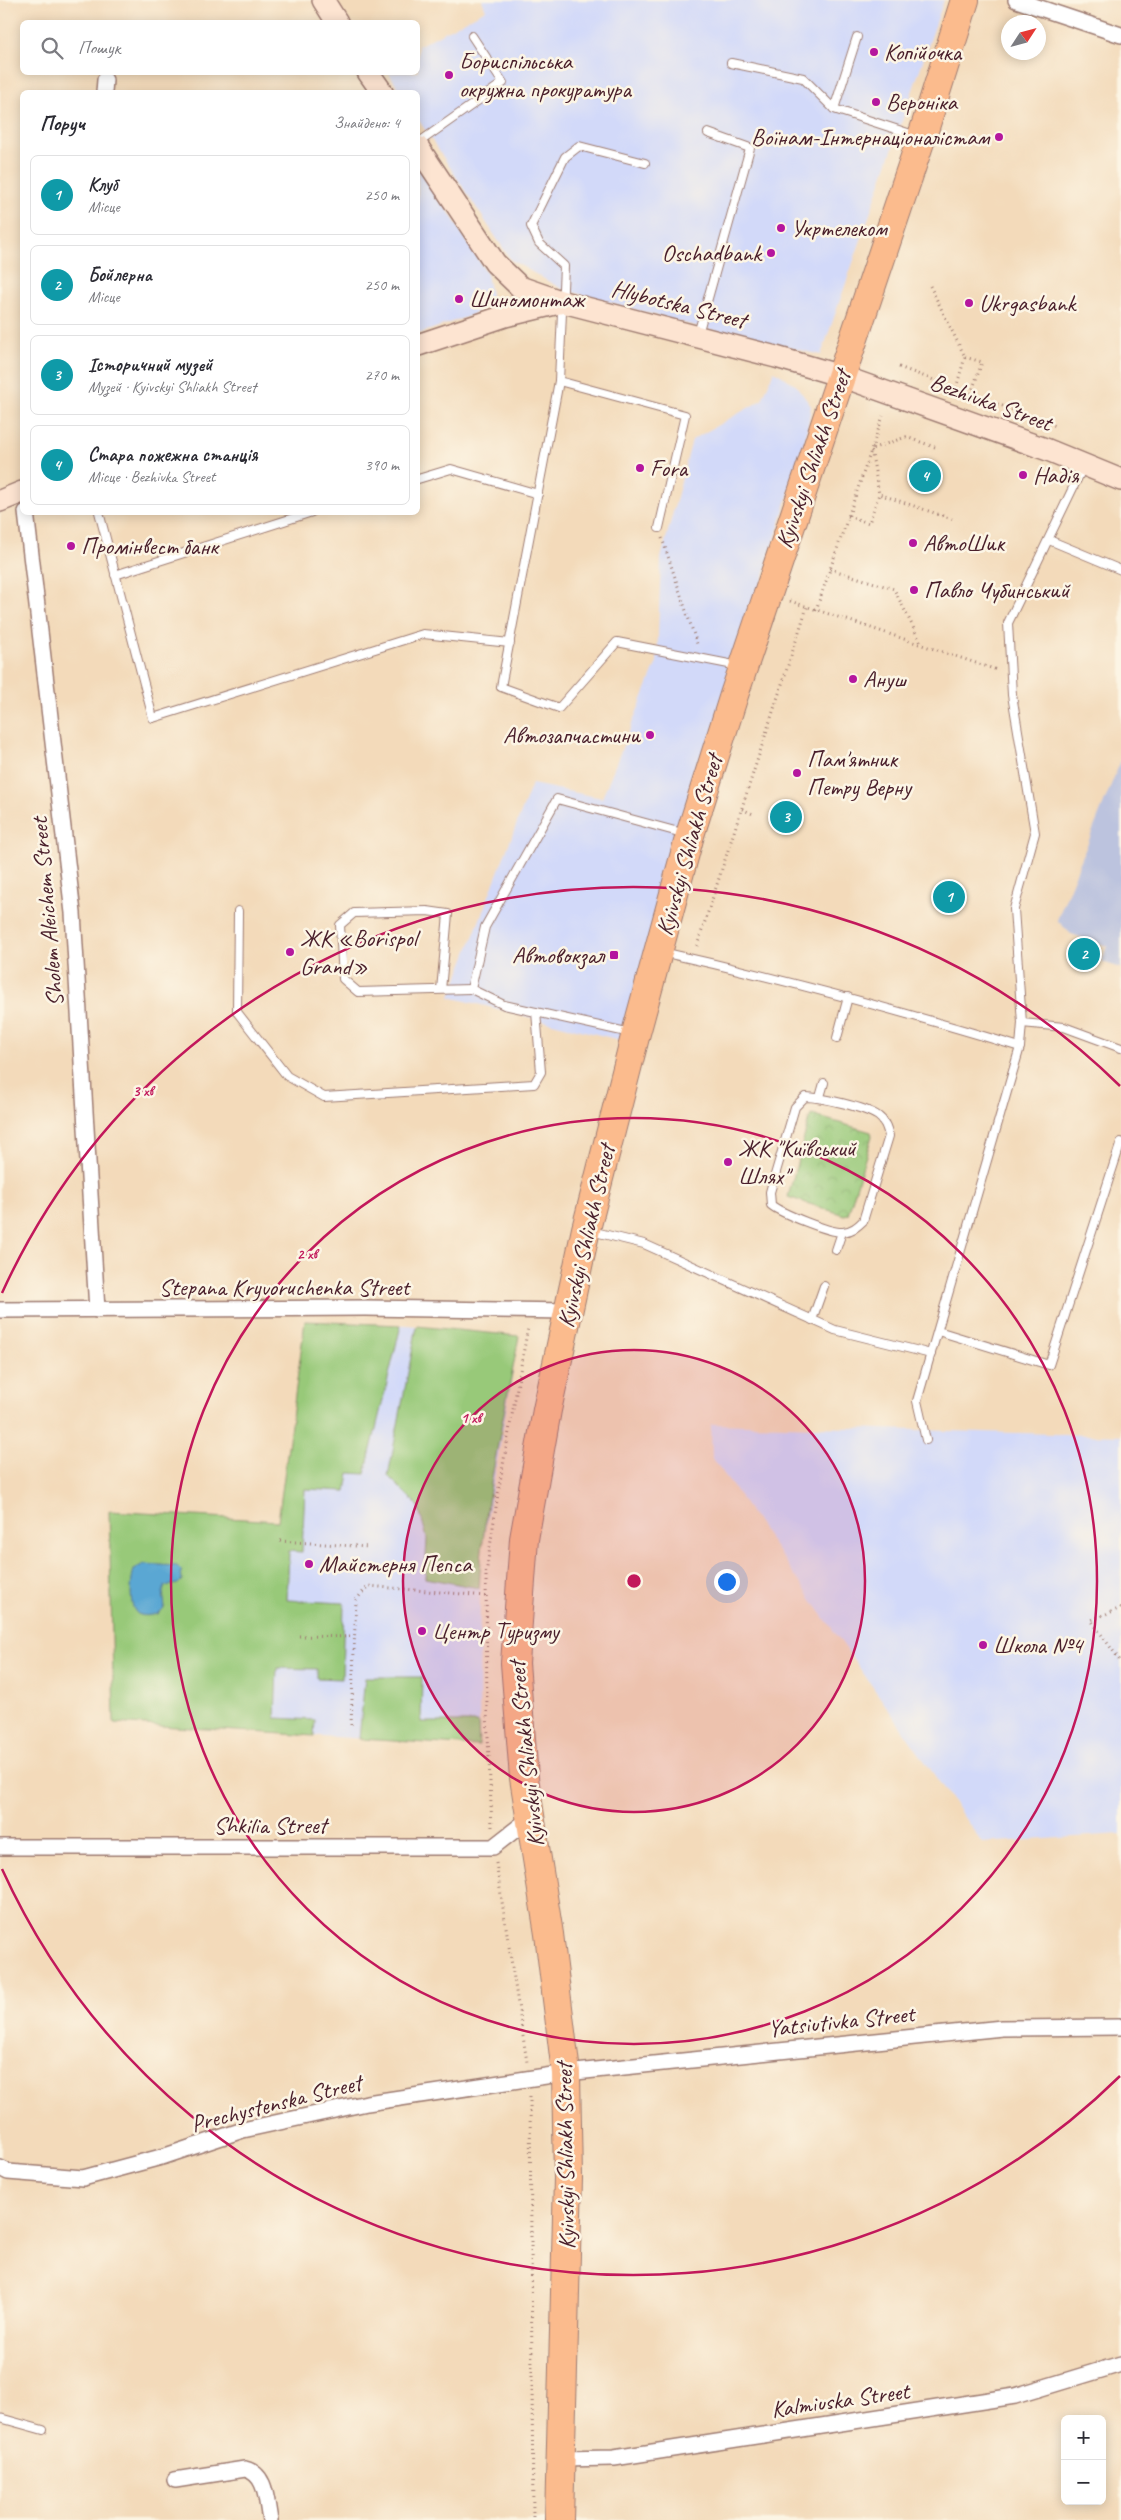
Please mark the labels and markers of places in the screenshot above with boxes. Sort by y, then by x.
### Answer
place label: Копійочка [884,37,963,67]
place label: Бориспільська окружна прокуратура [459,46,632,104]
marker: Копійочка [868,46,880,58]
marker: Бориспільська окружна прокуратура [443,69,455,81]
place label: Вероніка [886,87,959,117]
marker: Вероніка [870,96,882,108]
place label: Воїнам-Інтернаціоналістам [751,122,990,152]
marker: Воїнам-Інтернаціоналістам [993,131,1005,143]
place label: Укртелеком [791,213,888,243]
marker: Укртелеком [775,222,787,234]
place label: Oschadbank [662,238,763,268]
marker: Oschadbank [765,247,777,259]
place label: Шиномонтаж [469,284,586,314]
place label: Ukrgasbank [979,288,1078,318]
marker: Шиномонтаж [453,293,465,305]
marker: Ukrgasbank [963,297,975,309]
place label: Fora [650,453,689,483]
pin: 4 [909,457,941,495]
place label: Надія [1033,460,1080,490]
marker: Fora [634,462,646,474]
marker: Надія [1017,469,1029,481]
place label: АвтоШик [923,528,1007,558]
place label: Промінвест банк [81,531,220,561]
marker: АвтоШик [907,537,919,549]
marker: Промінвест банк [65,540,77,552]
place label: Павло Чубинський [924,575,1071,605]
marker: Павло Чубинський [908,584,920,596]
place label: Ануш [863,664,907,694]
marker: Ануш [847,673,859,685]
place label: Автозапчастини [503,720,641,750]
marker: Автозапчастини [644,729,656,741]
place label: Пам'ятник Петру Верну [807,744,913,802]
marker: Пам'ятник Петру Верну [791,767,803,779]
pin: 3 [770,798,802,836]
pin: 1 [933,878,965,916]
place label: ЖК «Borispol Grand» [300,923,421,981]
pin: 2 [1068,935,1100,973]
place label: Автовокзал [512,940,606,970]
marker: ЖК «Borispol Grand» [284,946,296,958]
marker: Автовокзал [608,949,620,961]
place label: ЖК "Київський Шлях" [738,1133,858,1191]
marker: ЖК "Київський Шлях" [722,1156,734,1168]
place label: Майстерня Пепса [319,1549,473,1579]
marker: Майстерня Пепса [303,1558,315,1570]
centre of rings [625,1572,643,1590]
place label: Центр Туризму [432,1616,561,1646]
marker: Центр Туризму [416,1625,428,1637]
place label: Школа №4 [993,1630,1085,1660]
marker: Школа №4 [977,1639,989,1651]

